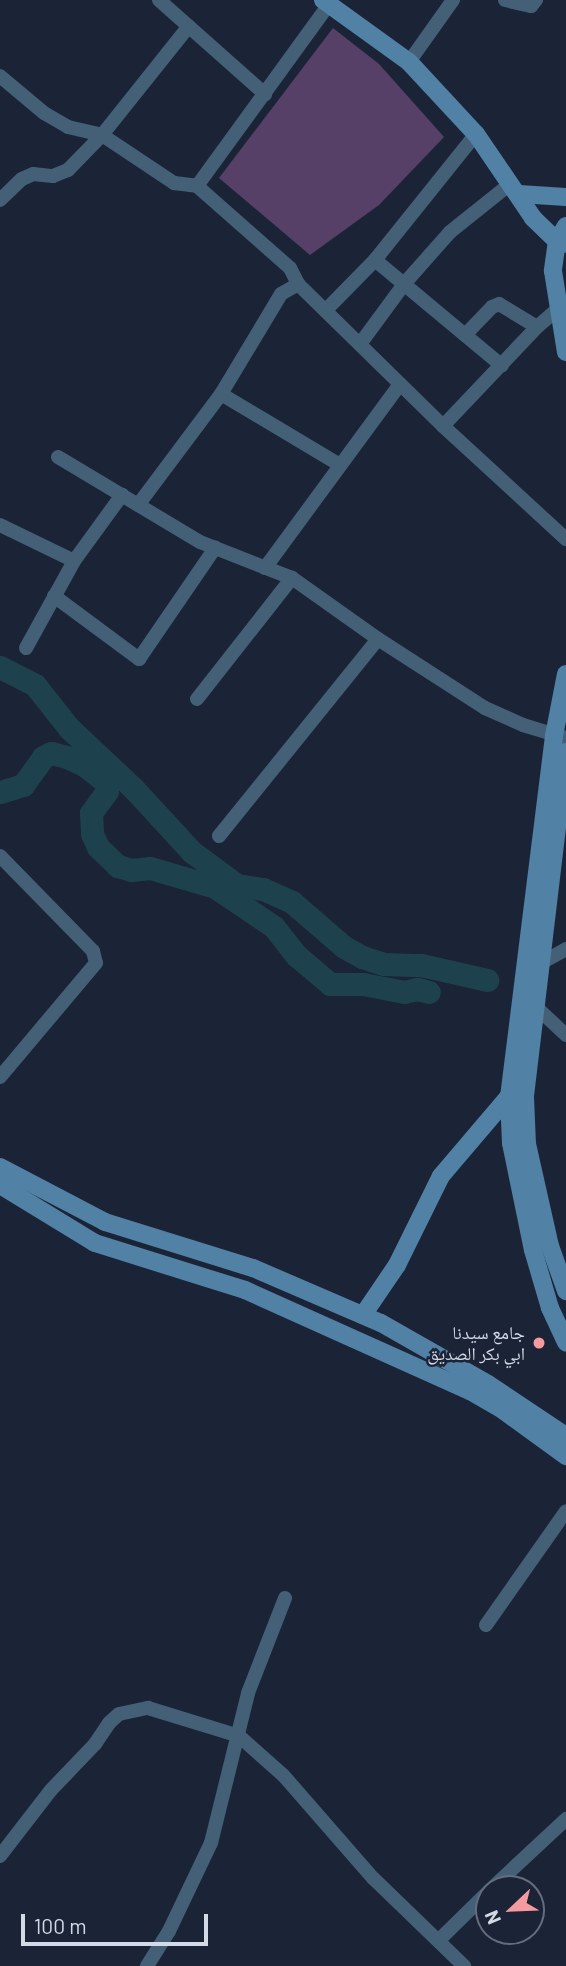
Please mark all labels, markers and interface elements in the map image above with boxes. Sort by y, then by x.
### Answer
place label: جامع سيدنا ابي بكر الصديق [427,1322,525,1364]
marker: جامع سيدنا ابي بكر الصديق [531,1335,547,1351]
north arrow [475,1875,545,1945]
scale bar [24,1899,212,1943]
text: N [479,1907,505,1928]
text: 100 m [34,1913,87,1938]

